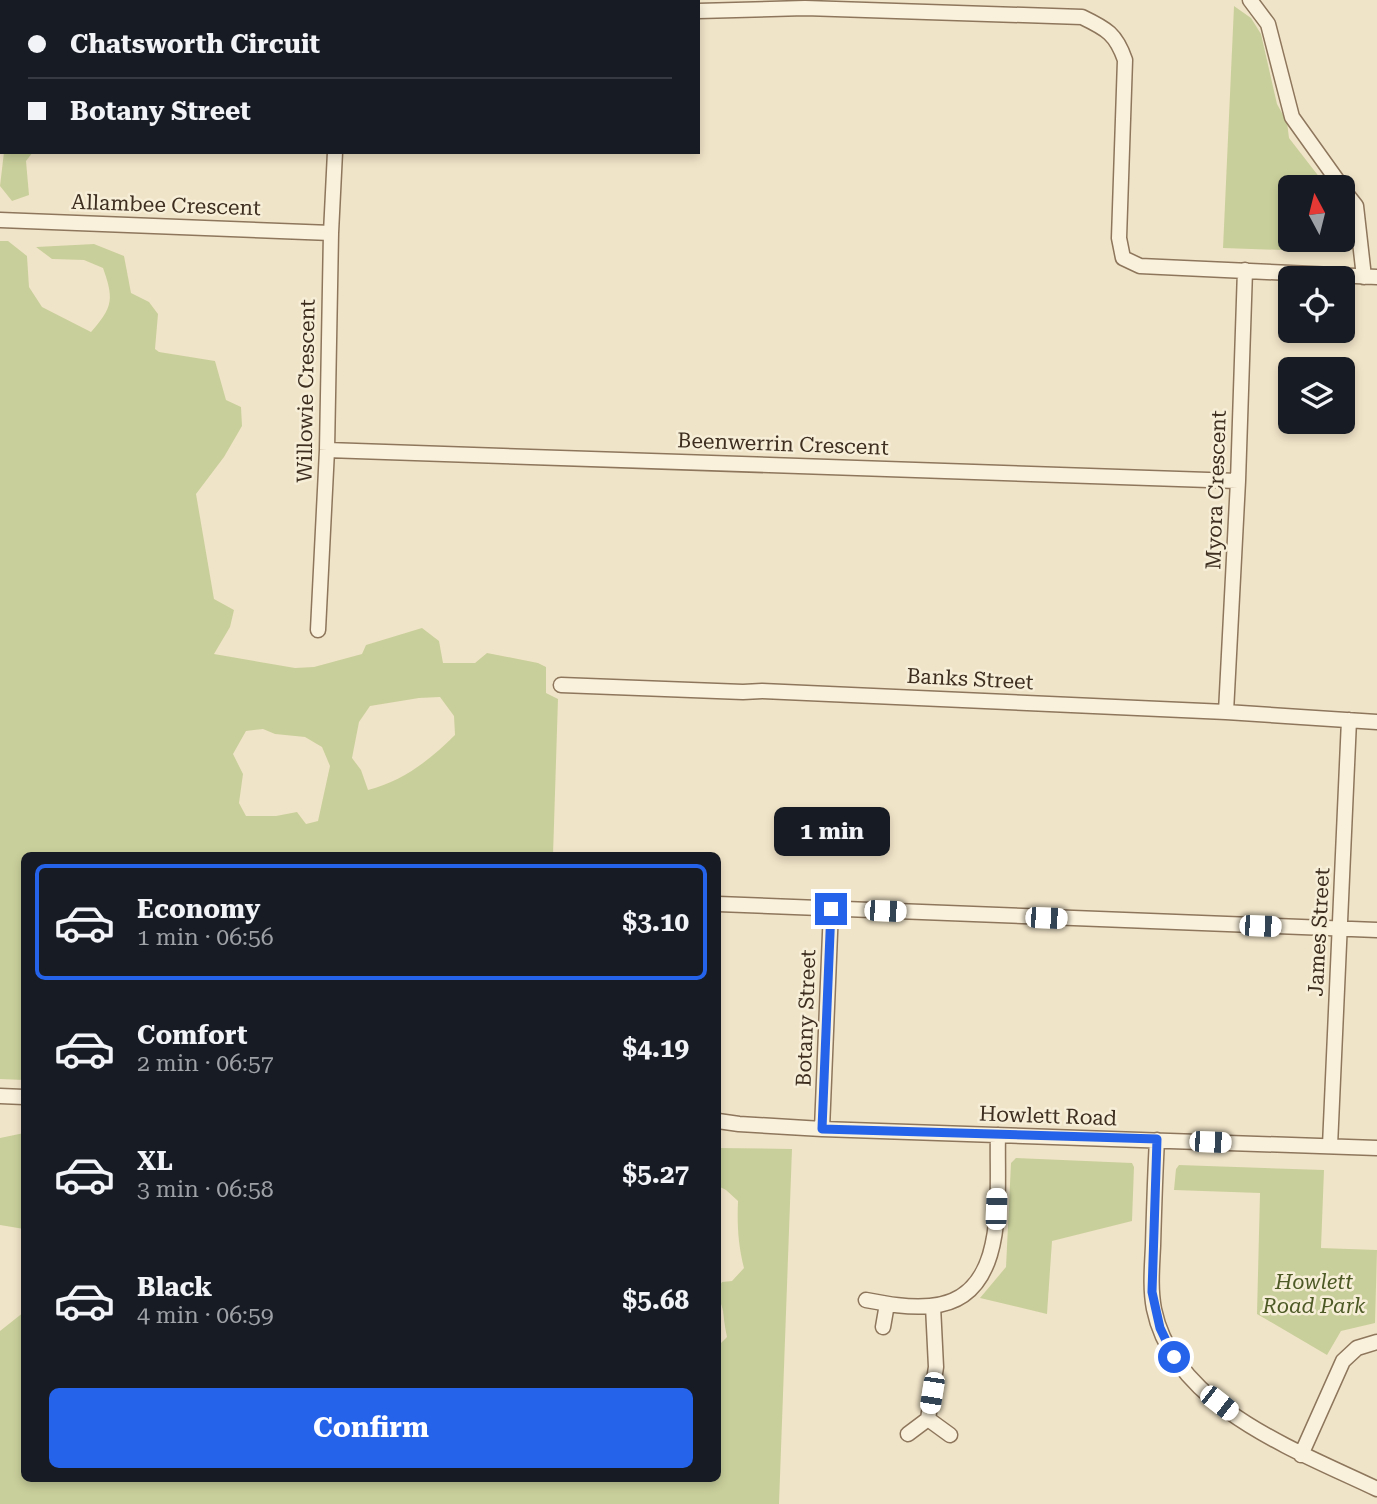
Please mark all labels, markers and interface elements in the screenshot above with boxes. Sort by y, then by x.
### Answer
text: Chatsworth Circuit [70,29,320,59]
text: Botany Street [70,96,251,126]
north arrow [1278,175,1354,252]
map controls [1278,175,1355,434]
street label: Allambee Crescent [71,190,261,220]
button: locate [1278,266,1355,343]
street label: Willowie Crescent [292,299,320,483]
button: layers [1278,357,1355,434]
street label: Myora Crescent [1201,410,1231,570]
street label: Beenwerrin Crescent [677,428,889,460]
street label: Banks Street [906,664,1034,694]
callout: 1 min [773,808,889,856]
text: 1 min [800,818,864,845]
street label: James Street [1304,867,1334,997]
icon: car [53,891,116,954]
route end [815,893,847,925]
text: Economy [137,894,260,924]
car [864,900,907,922]
text: $3.10 [623,907,689,937]
car [1025,907,1068,929]
car [1239,915,1282,937]
text: 1 min · 06:56 [137,924,274,951]
street label: Botany Street [792,949,820,1087]
icon: car [53,1017,116,1080]
text: Comfort [137,1020,247,1050]
text: $4.19 [623,1033,689,1063]
text: 2 min · 06:57 [137,1050,274,1077]
street label: Howlett Road [979,1102,1118,1130]
car [1189,1131,1232,1153]
icon: car [53,1143,116,1206]
text: XL [137,1146,173,1176]
text: $5.27 [623,1159,689,1189]
text: 3 min · 06:58 [137,1176,274,1203]
car [985,1188,1008,1230]
icon: car [53,1269,116,1332]
park label: Howlett Road Park [1262,1270,1366,1318]
text: Black [137,1272,212,1302]
text: $5.68 [623,1285,689,1315]
text: 4 min · 06:59 [137,1302,274,1329]
route start [1158,1341,1190,1373]
car [919,1371,946,1415]
car [1196,1382,1243,1424]
button: Confirm [49,1388,693,1468]

